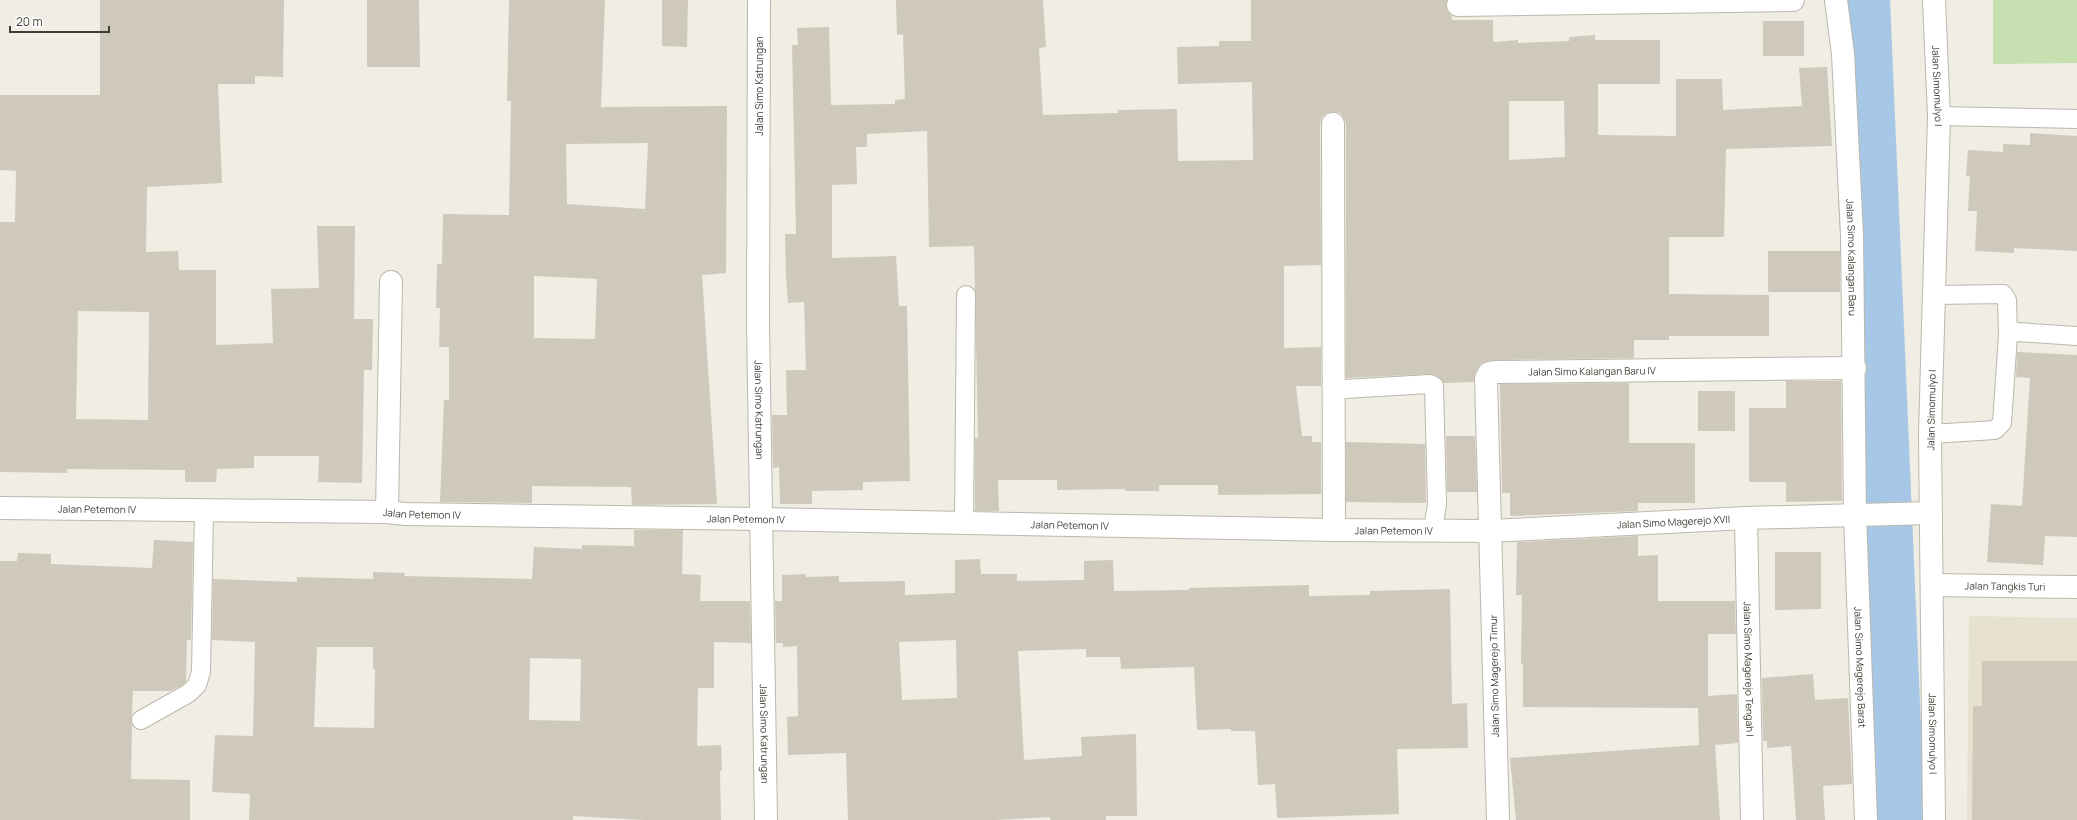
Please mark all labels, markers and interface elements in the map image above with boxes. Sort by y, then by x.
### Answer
scale bar [10,8,109,34]
text: 20 m [16,13,43,30]
street label: Jalan Simo Katrungan [752,36,766,136]
street label: Jalan Simomulyo I [1929,45,1946,127]
street label: Jalan Simo Kalangan Baru [1843,198,1860,316]
street label: Jalan Simo Katrungan [752,360,767,460]
street label: Jalan Simo Kalangan Baru IV [1528,363,1656,379]
street label: Jalan Simomulyo I [1923,369,1939,451]
street label: Jalan Petemon IV [58,502,136,516]
street label: Jalan Petemon IV [383,505,461,522]
street label: Jalan Petemon IV [707,511,785,526]
street label: Jalan Simo Magerejo XVII [1617,512,1730,532]
street label: Jalan Petemon IV [1031,517,1109,533]
street label: Jalan Petemon IV [1355,523,1433,538]
street label: Jalan Tangkis Turi [1965,578,2045,594]
street label: Jalan Simo Magerejo Tengah I [1741,601,1757,737]
street label: Jalan Simo Magerejo Barat [1851,606,1870,728]
street label: Jalan Simo Magerejo Timur [1486,614,1502,737]
street label: Jalan Simo Katrungan [757,684,772,784]
street label: Jalan Simomulyo I [1926,693,1941,774]

